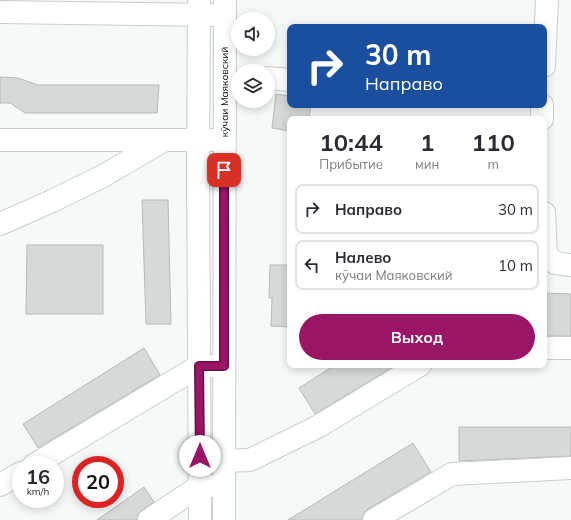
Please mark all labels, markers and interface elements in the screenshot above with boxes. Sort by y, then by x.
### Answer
map controls [231,12,275,108]
button: sound [231,12,275,56]
text: 30 m [365,37,431,72]
icon: right [299,40,351,92]
street label: кӯчаи Маяковский [218,47,231,137]
button: layers [231,64,275,108]
text: Направо [365,72,443,95]
text: 10:44 [319,127,383,157]
text: 1 [420,127,434,157]
text: 110 [472,127,515,157]
pin [207,153,241,187]
text: Прибытие [319,156,383,172]
text: мин [415,156,439,172]
text: m [487,156,499,172]
icon: arrive [213,159,235,181]
icon: right [301,198,323,220]
text: Направо [335,200,402,219]
text: 30 m [498,200,533,219]
text: Налево [335,248,391,267]
icon: left [301,254,323,276]
text: 10 m [498,256,533,275]
text: кӯчаи Маяковский [335,267,452,283]
button: Выход [299,314,535,360]
position arrow [179,435,221,477]
speed limit sign: 20 [72,456,124,508]
text: 16 [26,464,50,489]
text: km/h [27,485,49,498]

